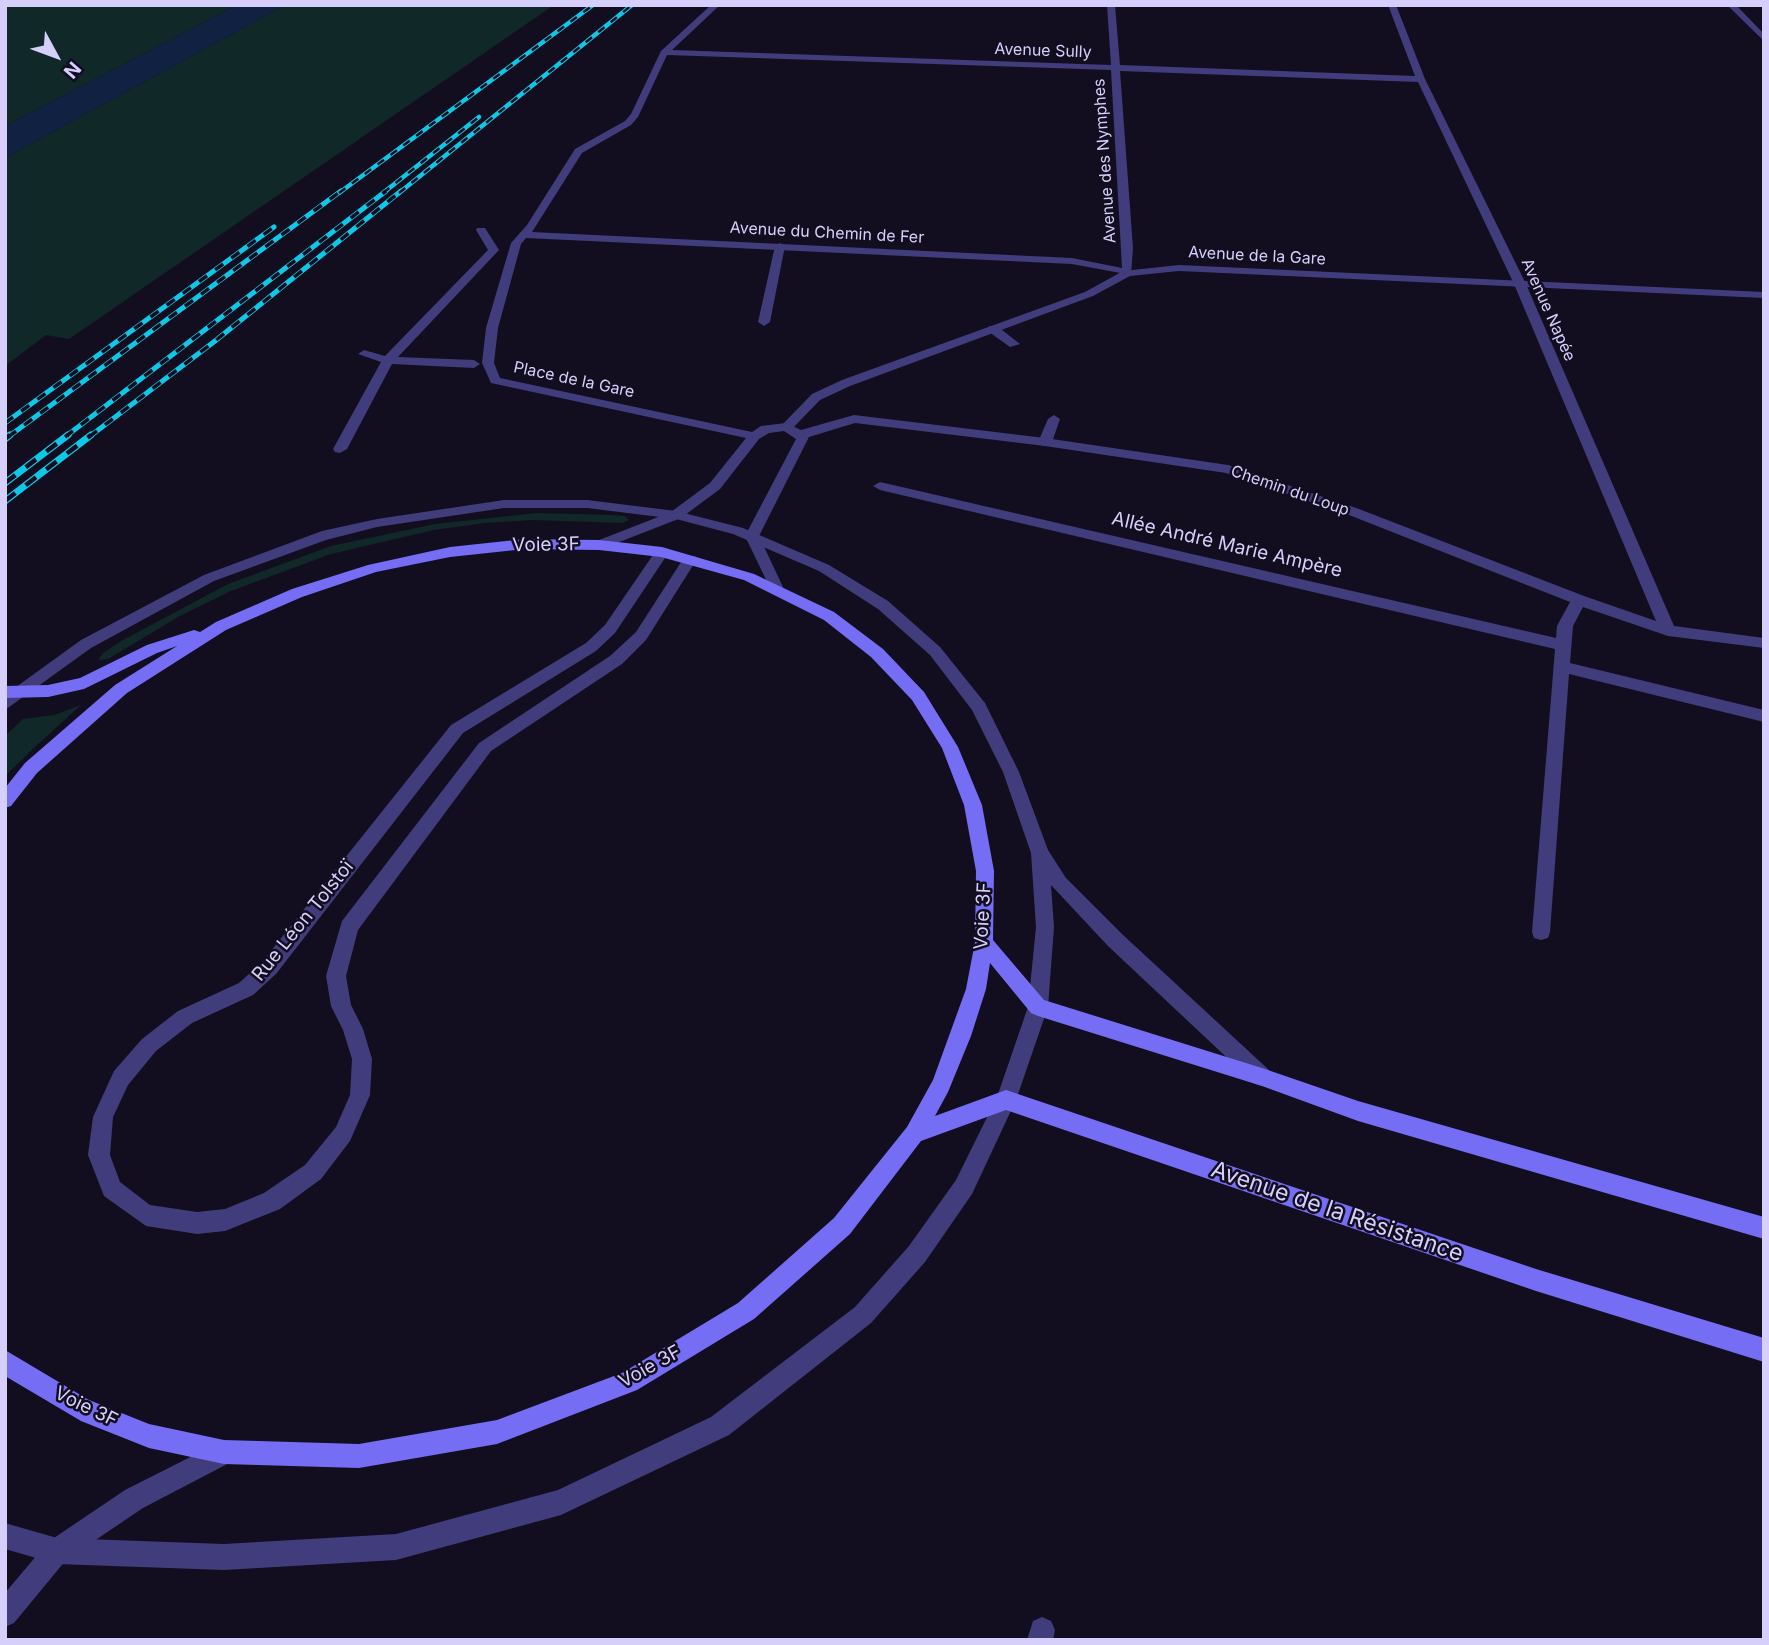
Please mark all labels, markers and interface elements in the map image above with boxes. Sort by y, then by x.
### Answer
north arrow [21,21,91,91]
street label: Avenue Sully [994,40,1092,62]
text: N [59,57,86,83]
street label: Avenue des Nymphes [1090,78,1120,244]
street label: Avenue du Chemin de Fer [729,218,925,248]
street label: Avenue de la Gare [1188,243,1326,269]
street label: Avenue Napée [1517,256,1579,364]
street label: Place de la Gare [512,358,636,402]
street label: Chemin du Loup [1228,462,1352,520]
street label: Allée André Marie Ampère [1110,507,1344,583]
street label: Voie 3F [512,533,580,557]
street label: Rue Léon Tolstoï [247,856,359,986]
street label: Voie 3F [970,882,996,950]
street label: Avenue de la Résistance [1207,1156,1467,1268]
street label: Voie 3F [615,1341,685,1393]
street label: Voie 3F [51,1382,121,1432]

